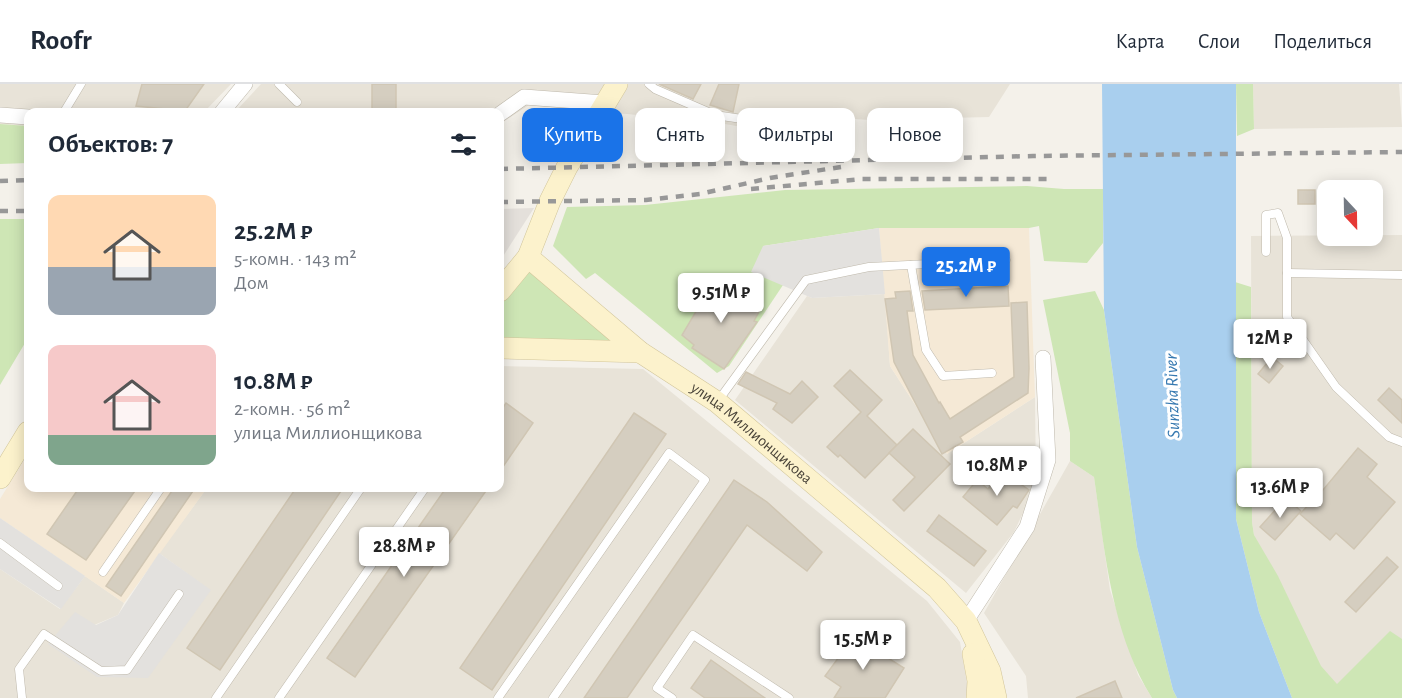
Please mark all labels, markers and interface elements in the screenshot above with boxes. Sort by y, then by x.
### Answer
text: Roofr [30,27,92,55]
text: Карта [1115,31,1165,52]
text: Слои [1198,31,1240,52]
text: Поделиться [1273,31,1372,52]
chip: Купить [522,108,623,162]
chip: Снять [635,108,725,162]
chip: Фильтры [737,108,855,162]
chip: Новое [867,108,963,162]
icon: filters [447,128,480,161]
text: Объектов: 7 [48,131,173,157]
north arrow [1317,180,1383,246]
map controls [1317,180,1383,246]
text: 25.2M ₽ [234,218,313,244]
icon: home [96,219,168,291]
pin: 25.2M ₽ [911,247,1021,298]
text: 5-комн. · 143 m² [234,249,356,269]
text: 25.2M ₽ [936,256,996,276]
text: Дом [234,273,269,293]
pin: 9.51M ₽ [666,273,776,324]
text: 9.51M ₽ [692,282,750,302]
pin: 12M ₽ [1228,319,1312,370]
text: 12M ₽ [1248,328,1292,348]
water label: Sunzha River [1162,352,1183,439]
text: 10.8M ₽ [234,368,313,394]
icon: home [96,369,168,441]
street label: улица Миллионщикова [687,379,815,487]
text: 2-комн. · 56 m² [234,399,350,419]
text: улица Миллионщикова [234,423,422,443]
pin: 10.8M ₽ [942,446,1052,497]
text: 10.8M ₽ [967,455,1027,475]
pin: 13.6M ₽ [1225,468,1335,519]
text: 13.6M ₽ [1251,477,1309,497]
pin: 28.8M ₽ [349,527,459,578]
text: 28.8M ₽ [373,536,435,556]
pin: 15.5M ₽ [808,620,918,671]
text: 15.5M ₽ [834,629,892,649]

